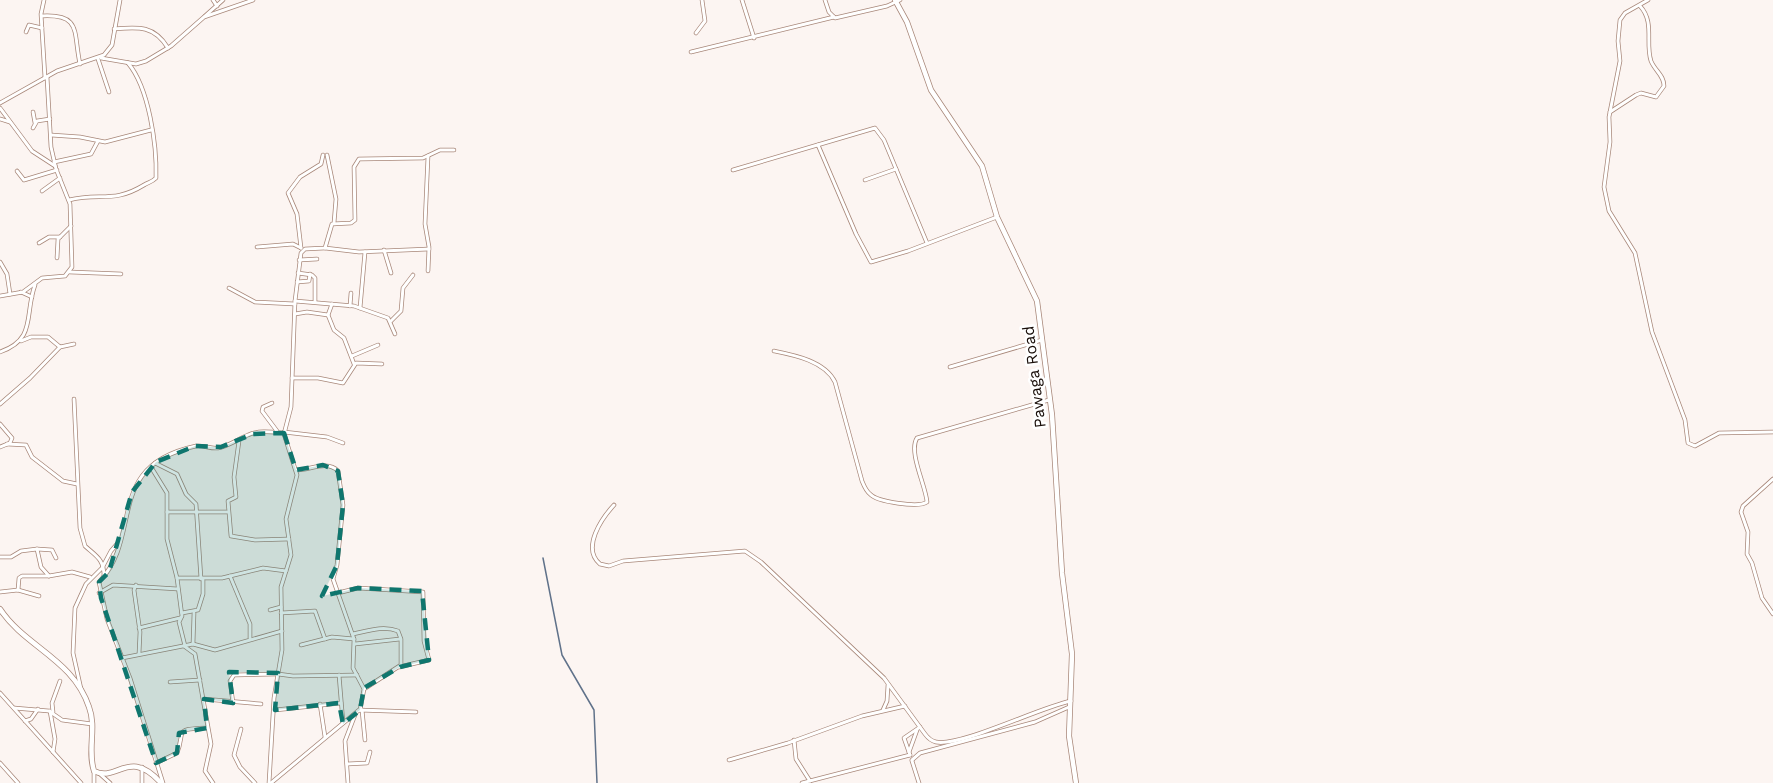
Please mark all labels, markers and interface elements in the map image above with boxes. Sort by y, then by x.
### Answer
street label: Pawaga Road [1018,325,1050,429]

